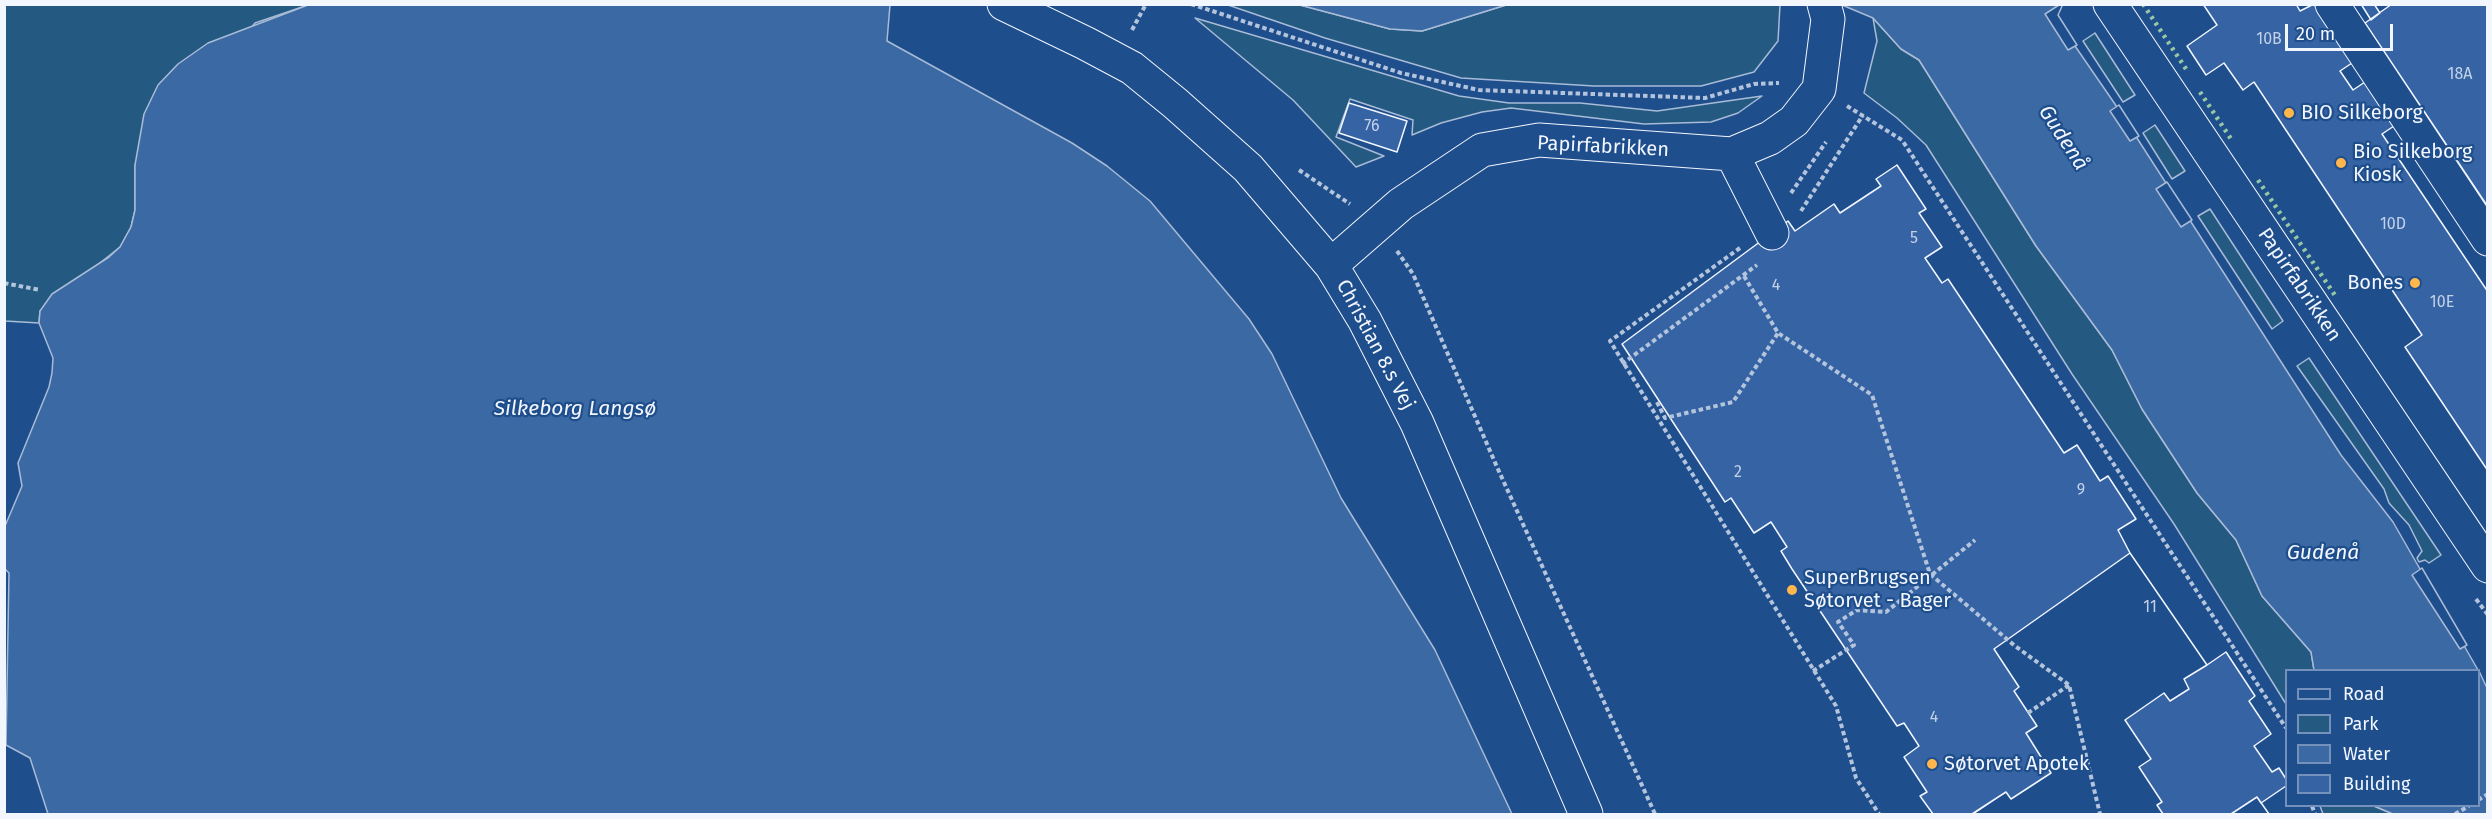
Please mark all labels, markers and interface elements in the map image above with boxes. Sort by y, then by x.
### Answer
scale bar [2288,12,2396,50]
text: 20 m [2296,23,2335,45]
house number: 10B [2256,30,2282,50]
house number: 18A [2448,65,2472,85]
water label: Gudenå [2033,101,2093,175]
place label: BIO Silkeborg [2301,101,2423,125]
marker: BIO Silkeborg [2282,106,2296,120]
house number: 76 [1364,117,1380,137]
street label: Papirfabrikken [1536,132,1670,162]
place label: Bio Silkeborg Kiosk [2353,140,2473,187]
marker: Bio Silkeborg Kiosk [2334,156,2348,170]
house number: 10D [2380,215,2406,235]
street label: Papirfabrikken [2252,224,2346,346]
house number: 5 [1910,229,1918,249]
place label: Bones [2347,271,2403,295]
street label: Christian 8.s Vej [1331,276,1419,414]
house number: 4 [1772,276,1780,296]
marker: Bones [2408,276,2422,290]
house number: 10E [2430,293,2454,313]
water label: Silkeborg Langsø [494,396,656,422]
house number: 2 [1734,463,1742,483]
house number: 9 [2077,481,2085,501]
water label: Gudenå [2287,540,2359,566]
place label: SuperBrugsen Søtorvet - Bager [1804,566,1951,613]
marker: SuperBrugsen Søtorvet - Bager [1785,583,1799,597]
house number: 11 [2143,598,2157,618]
legend [2285,669,2480,807]
text: Road [2343,683,2385,705]
house number: 4 [1930,708,1938,728]
text: Park [2343,713,2378,735]
text: Water [2343,743,2390,765]
place label: Søtorvet Apotek [1944,752,2089,776]
marker: Søtorvet Apotek [1925,757,1939,771]
text: Building [2343,773,2410,795]

